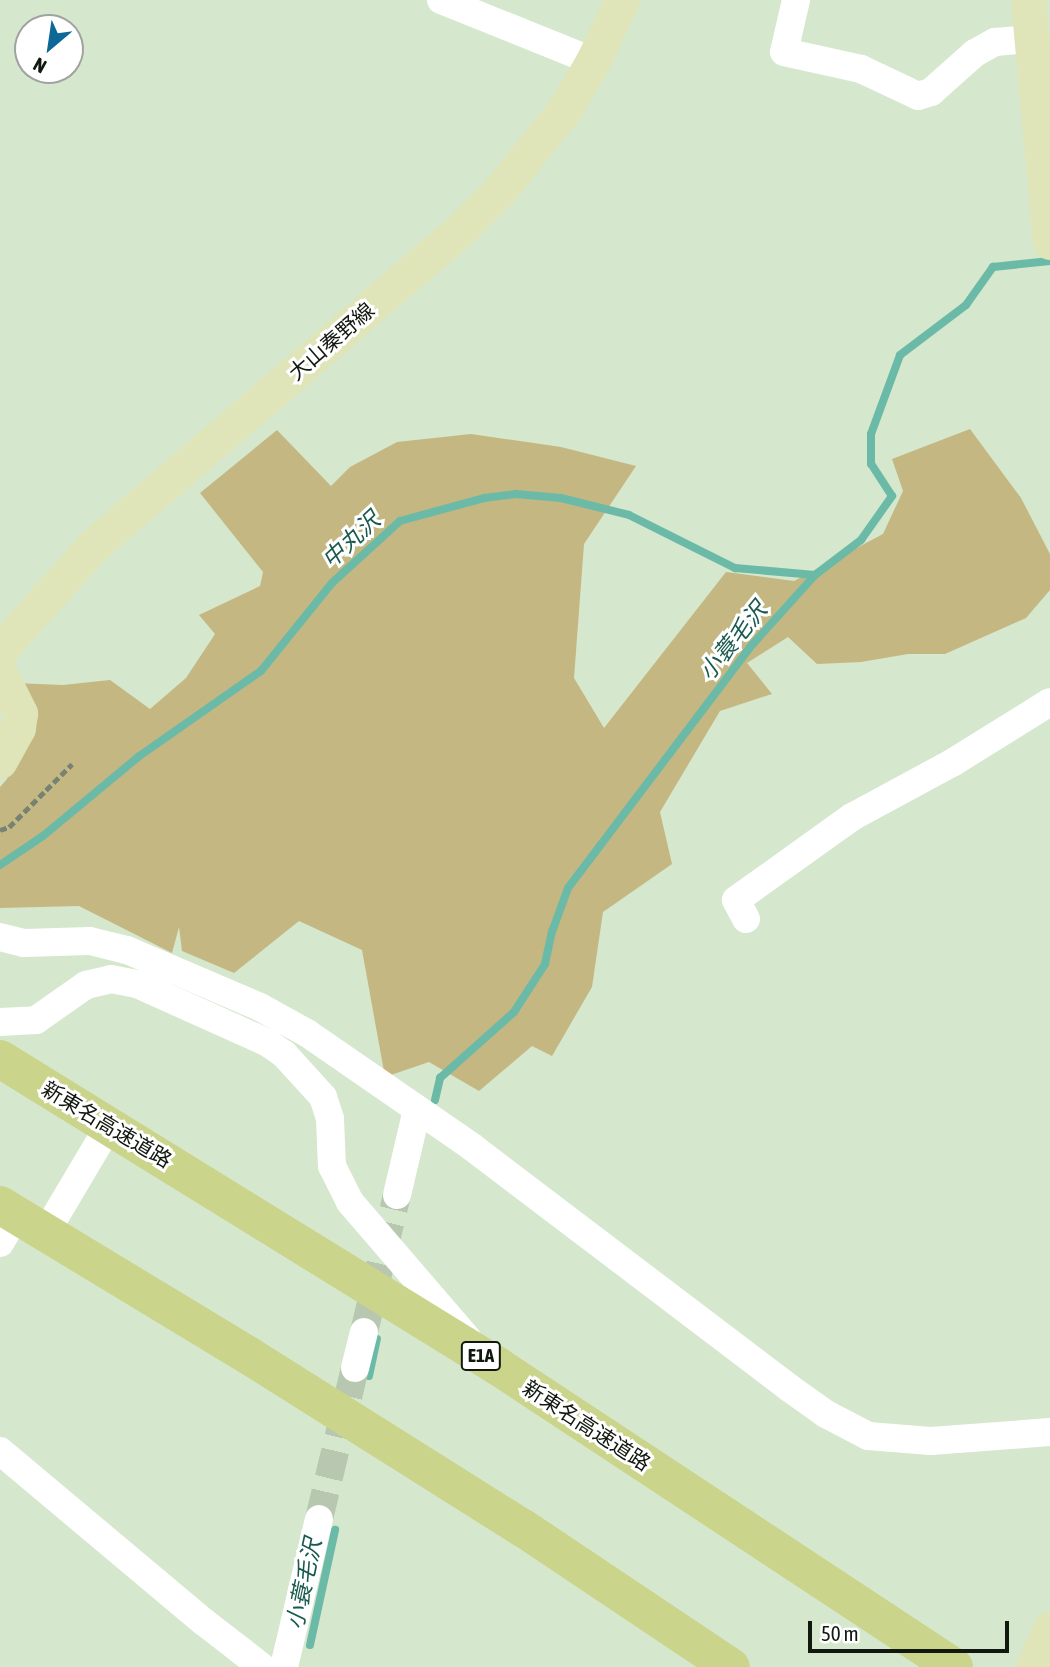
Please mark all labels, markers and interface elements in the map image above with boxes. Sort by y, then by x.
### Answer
north arrow [14,14,84,84]
text: N [30,53,50,78]
street label: 大山秦野線 [283,297,379,385]
water label: 中丸沢 [316,506,386,574]
water label: 小蓑毛沢 [693,597,773,685]
street label: 新東名高速道路 [38,1075,176,1173]
road number: E1A [460,1340,502,1372]
street label: 新東名高速道路 [518,1374,656,1476]
water label: 小蓑毛沢 [281,1536,327,1632]
scale bar [812,1608,1013,1652]
text: 50 m [821,1621,859,1645]

